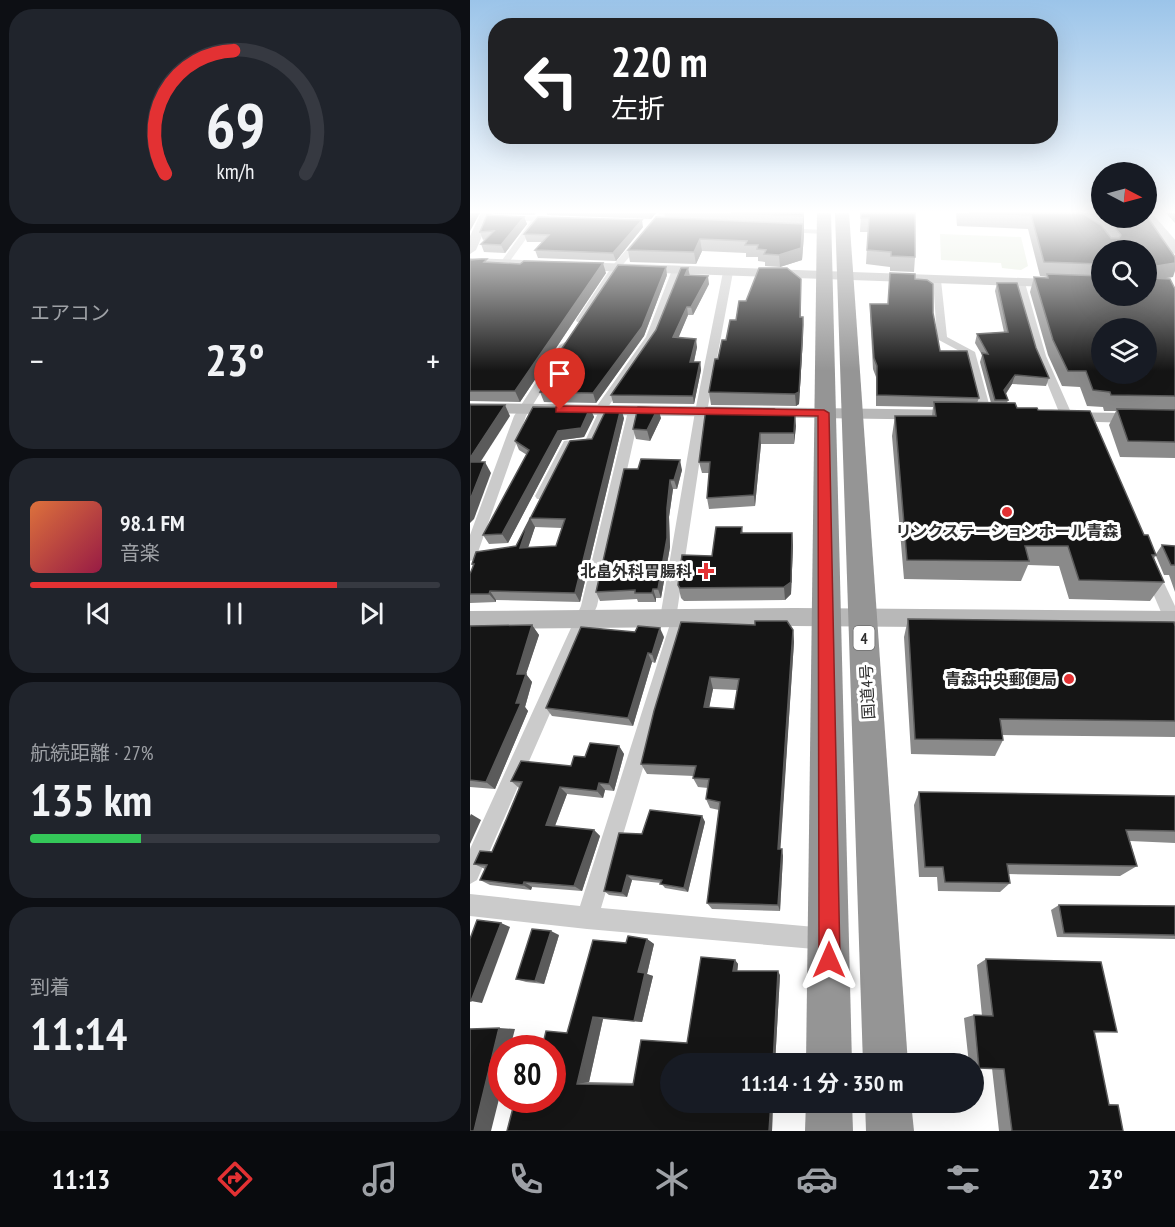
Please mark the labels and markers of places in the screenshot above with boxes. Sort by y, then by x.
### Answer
pin [534,348,585,410]
marker: リンクステーションホール青森 [1000,505,1014,519]
place label: リンクステーションホール青森 [895,521,1119,541]
place label: 北畠外科胃腸科 [580,561,692,581]
marker: 北畠外科胃腸科 [697,562,715,580]
place label: 青森中央郵便局 [945,669,1057,689]
marker: 青森中央郵便局 [1062,672,1076,686]

